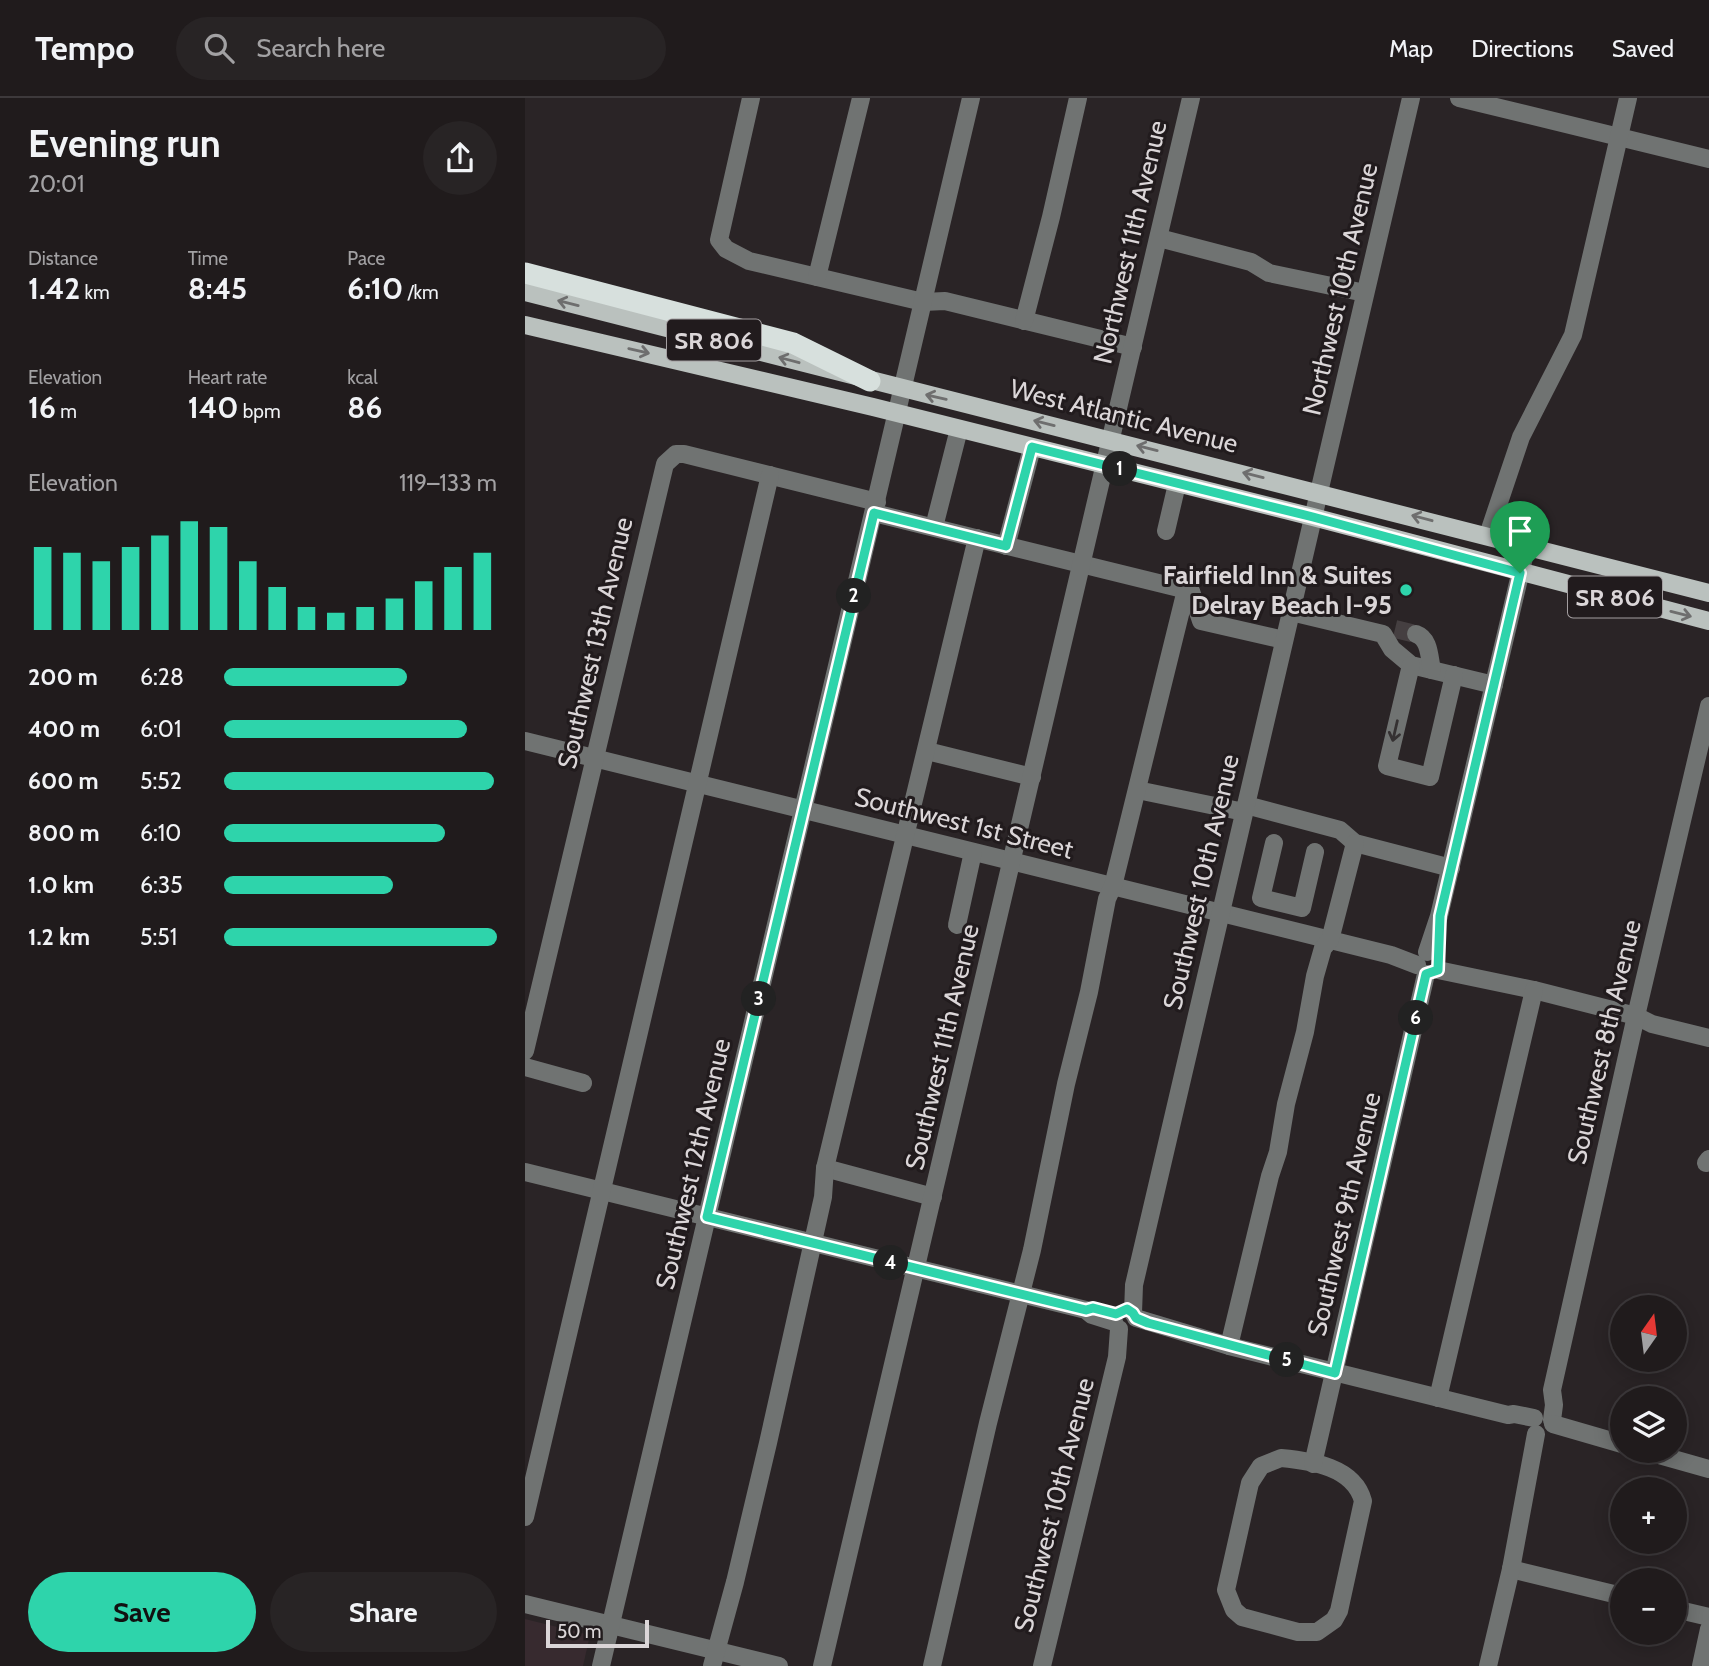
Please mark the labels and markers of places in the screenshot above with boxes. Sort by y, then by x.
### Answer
pin: 1 [1103,452,1137,486]
pin [1490,501,1550,573]
place label: Fairfield Inn & Suites Delray Beach I-95 [1163,559,1392,621]
pin: 2 [837,578,871,614]
marker: Fairfield Inn & Suites Delray Beach I-95 [1398,582,1414,598]
pin: 3 [741,982,777,1016]
pin: 6 [1399,1000,1433,1035]
pin: 4 [873,1246,909,1280]
pin: 5 [1269,1342,1305,1378]

